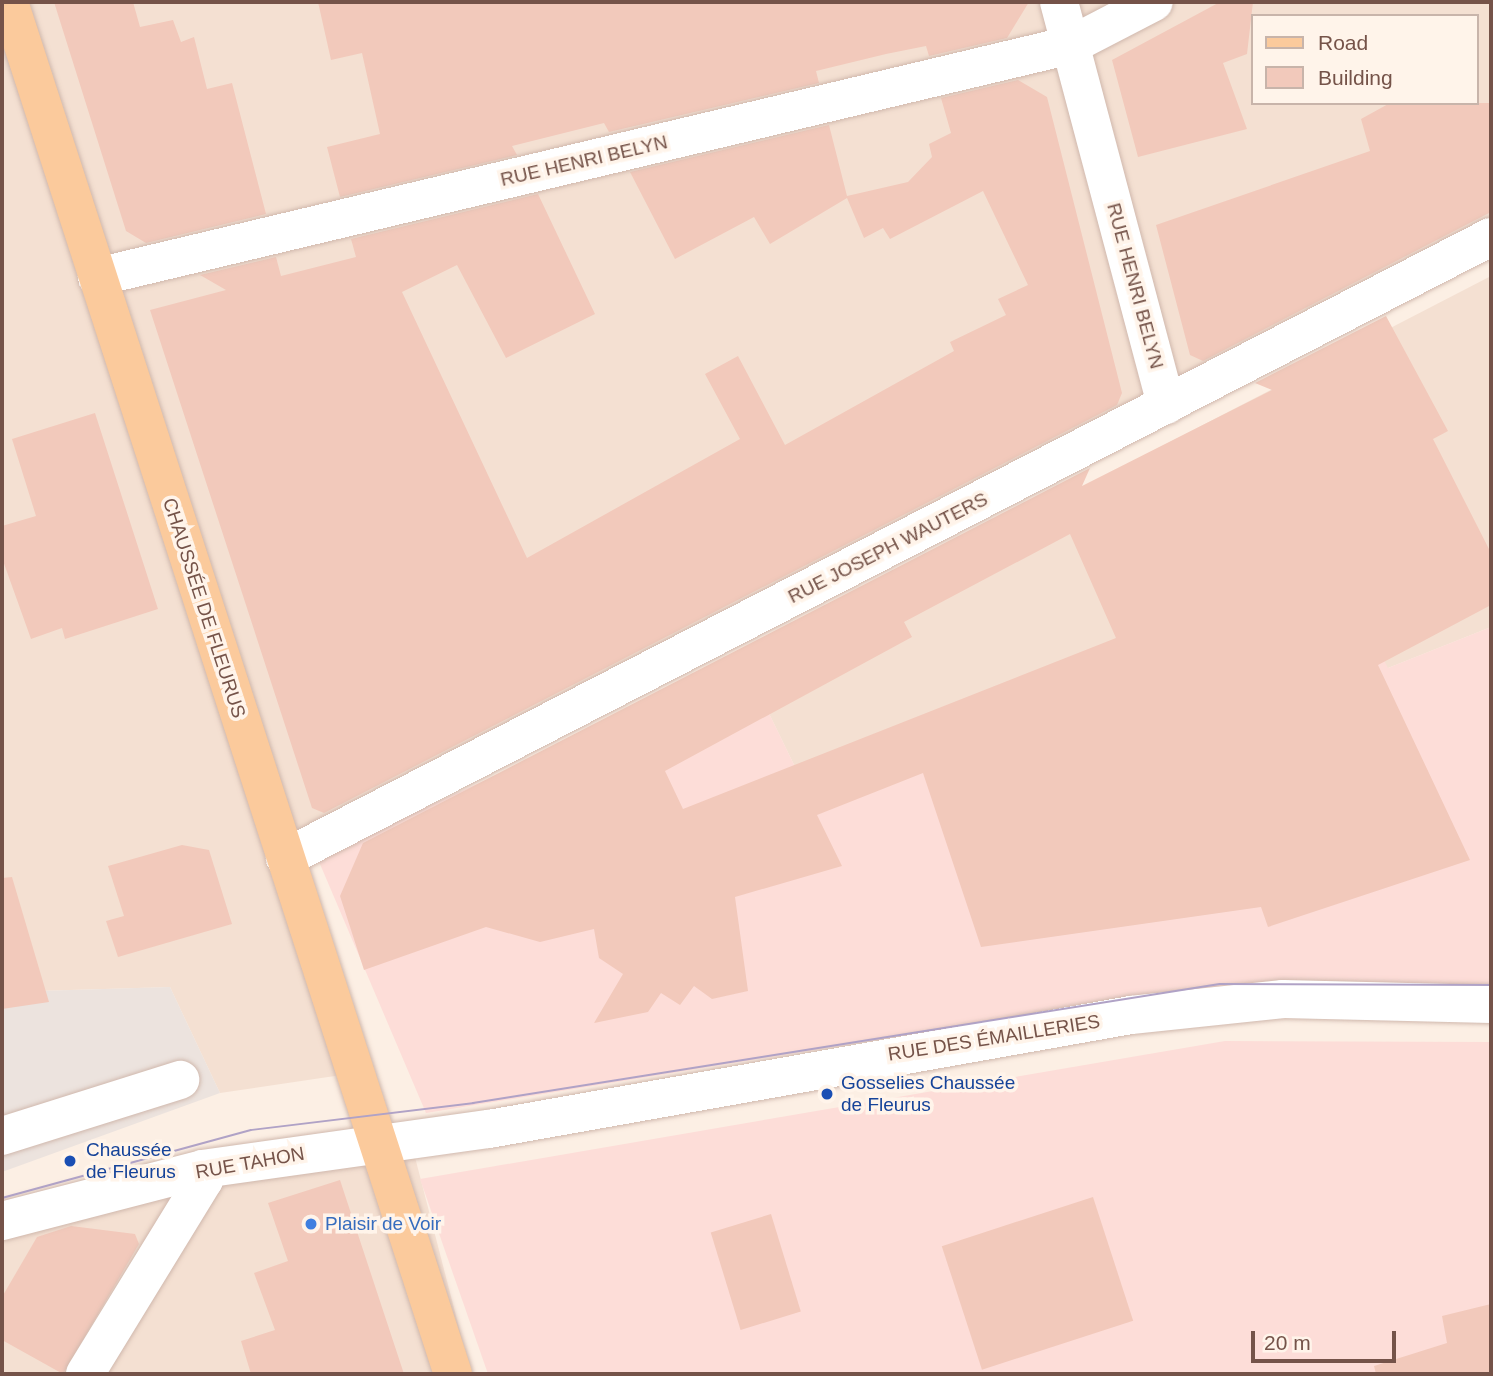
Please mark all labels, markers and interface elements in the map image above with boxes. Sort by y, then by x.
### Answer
legend [1252,14,1479,105]
text: Road [1318,31,1368,54]
text: Building [1318,66,1393,89]
street label: RUE HENRI BELYN [498,131,670,191]
street label: RUE HENRI BELYN [1102,201,1168,371]
street label: RUE JOSEPH WAUTERS [784,488,992,608]
street label: CHAUSSÉE DE FLEURUS [158,495,250,721]
street label: RUE DES ÉMAILLERIES [886,1010,1102,1066]
place label: Gosselies Chaussée de Fleurus [841,1072,1015,1116]
marker: Gosselies Chaussée de Fleurus [819,1086,835,1102]
place label: Chaussée de Fleurus [86,1139,176,1183]
street label: RUE TAHON [194,1142,306,1184]
marker: Chaussée de Fleurus [60,1151,80,1171]
place label: Plaisir de Voir [325,1213,441,1235]
marker: Plaisir de Voir [303,1216,319,1232]
scale bar [1255,1316,1400,1360]
text: 20 m [1264,1331,1311,1354]

